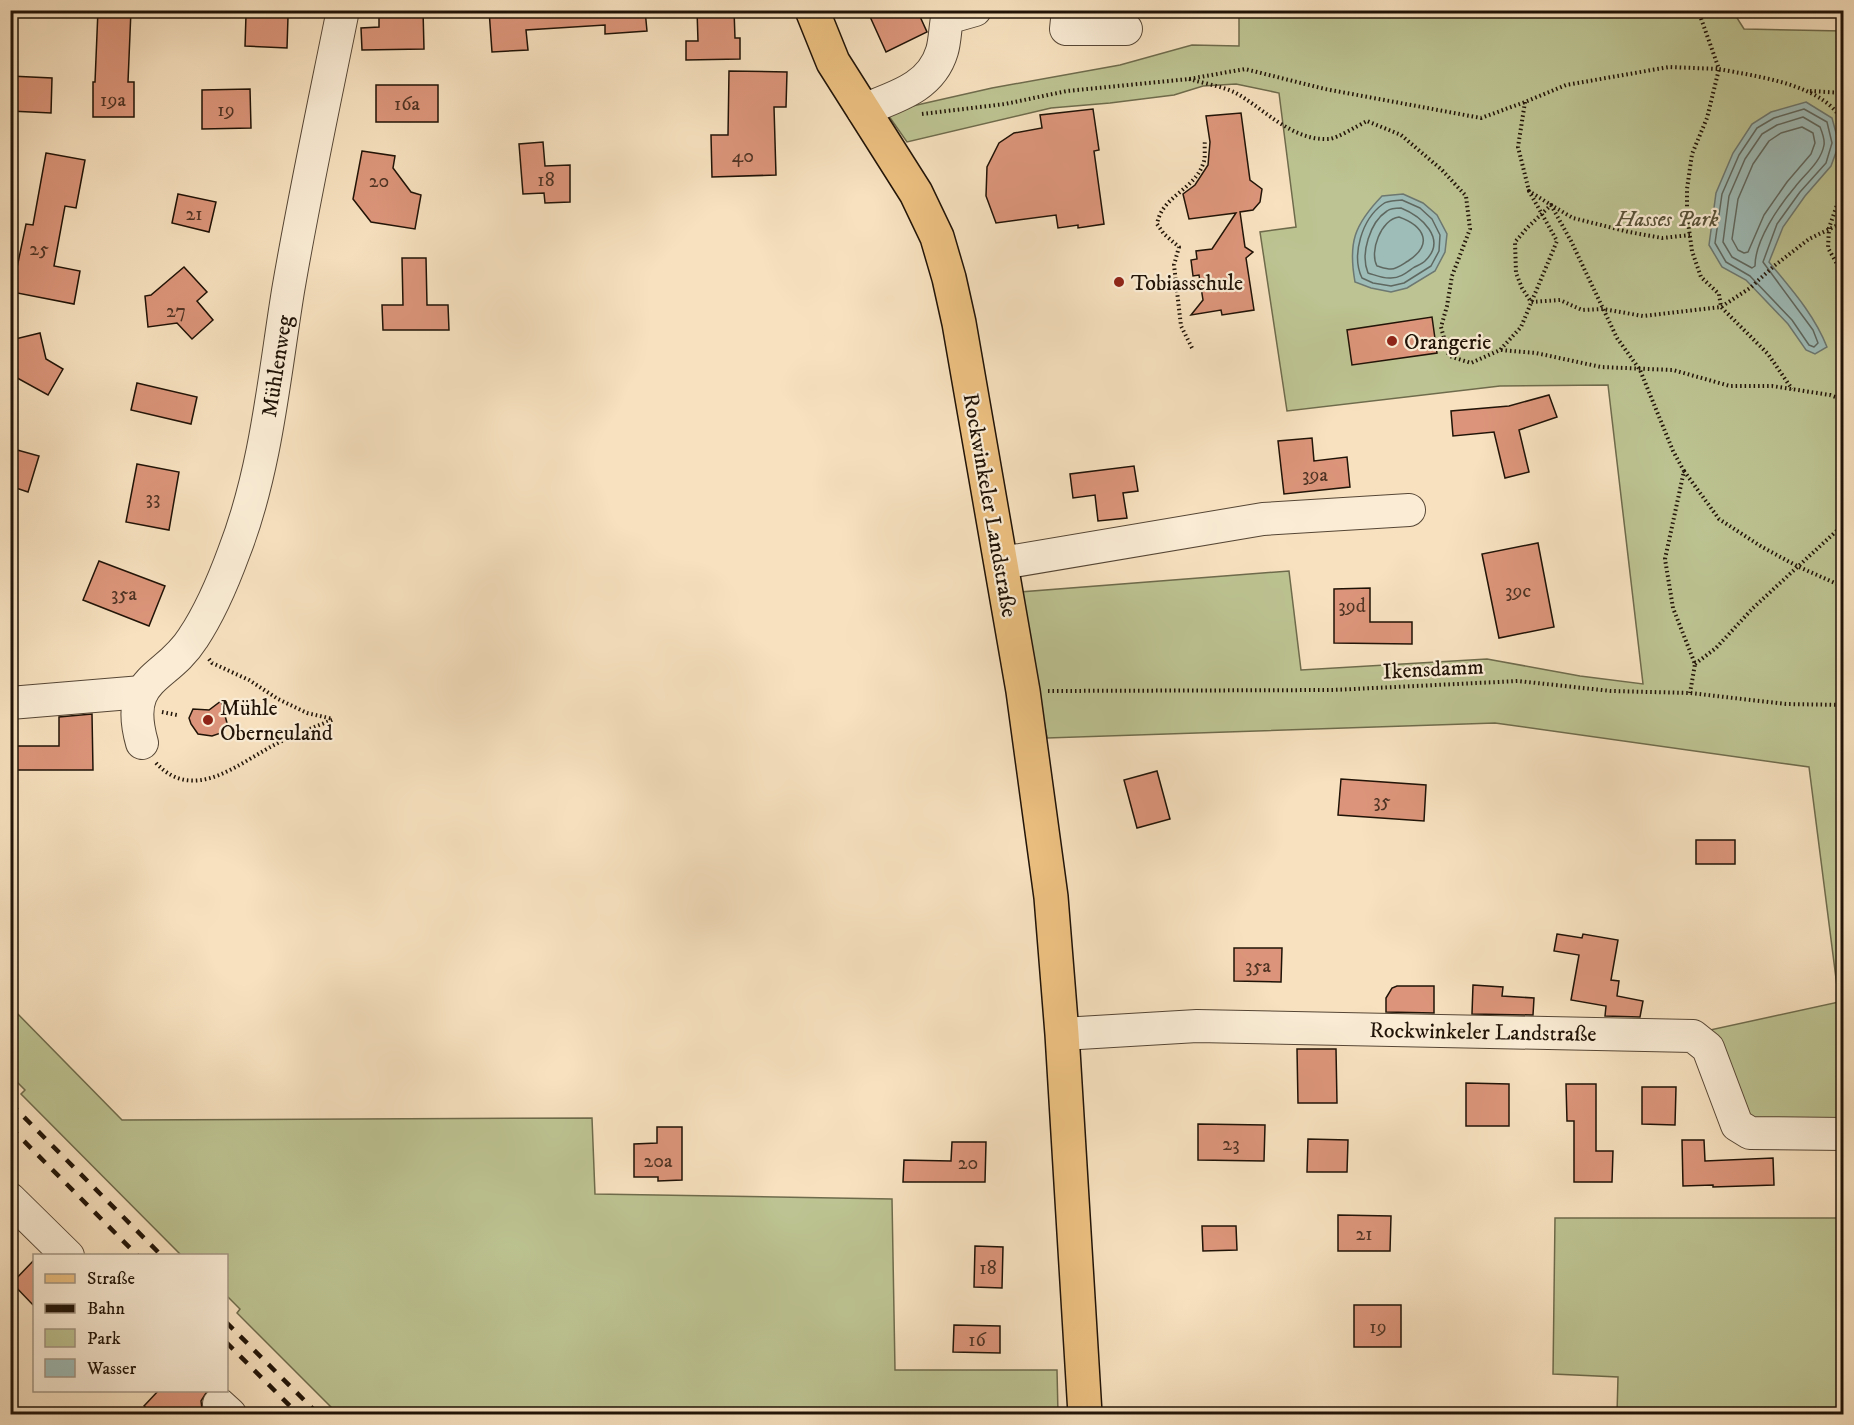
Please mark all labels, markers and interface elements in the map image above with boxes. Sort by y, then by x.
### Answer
house number: 19a [100,88,126,113]
house number: 16a [394,92,421,117]
house number: 19 [217,98,235,123]
house number: 40 [732,144,754,169]
house number: 18 [537,168,555,193]
house number: 20 [369,169,389,194]
house number: 21 [185,202,203,227]
park label: Hasses Park [1615,206,1719,233]
house number: 25 [29,237,49,262]
place label: Tobiasschule [1131,270,1243,297]
marker: Tobiasschule [1112,275,1126,289]
house number: 27 [166,299,186,324]
street label: Mühlenweg [256,313,299,419]
place label: Orangerie [1404,329,1491,356]
marker: Orangerie [1385,334,1399,348]
street label: Rockwinkeler Landstraße [957,391,1023,619]
house number: 39a [1302,463,1328,488]
house number: 33 [146,486,160,511]
house number: 39c [1505,579,1531,604]
house number: 35a [111,582,137,607]
house number: 39d [1338,594,1366,619]
street label: Ikensdamm [1382,653,1484,686]
place label: Mühle Oberneuland [220,695,333,747]
marker: Mühle Oberneuland [201,713,215,727]
house number: 35 [1373,789,1391,814]
house number: 35a [1245,954,1271,979]
street label: Rockwinkeler Landstraße [1369,1017,1597,1048]
house number: 23 [1222,1132,1240,1157]
house number: 20a [643,1149,673,1174]
house number: 20 [958,1151,978,1176]
house number: 21 [1355,1222,1373,1247]
legend [33,1254,228,1392]
house number: 18 [979,1256,997,1281]
text: Straße [87,1268,135,1290]
text: Bahn [87,1298,125,1320]
house number: 19 [1369,1315,1387,1340]
text: Park [87,1328,121,1350]
house number: 16 [968,1328,986,1353]
text: Wasser [86,1358,137,1380]

